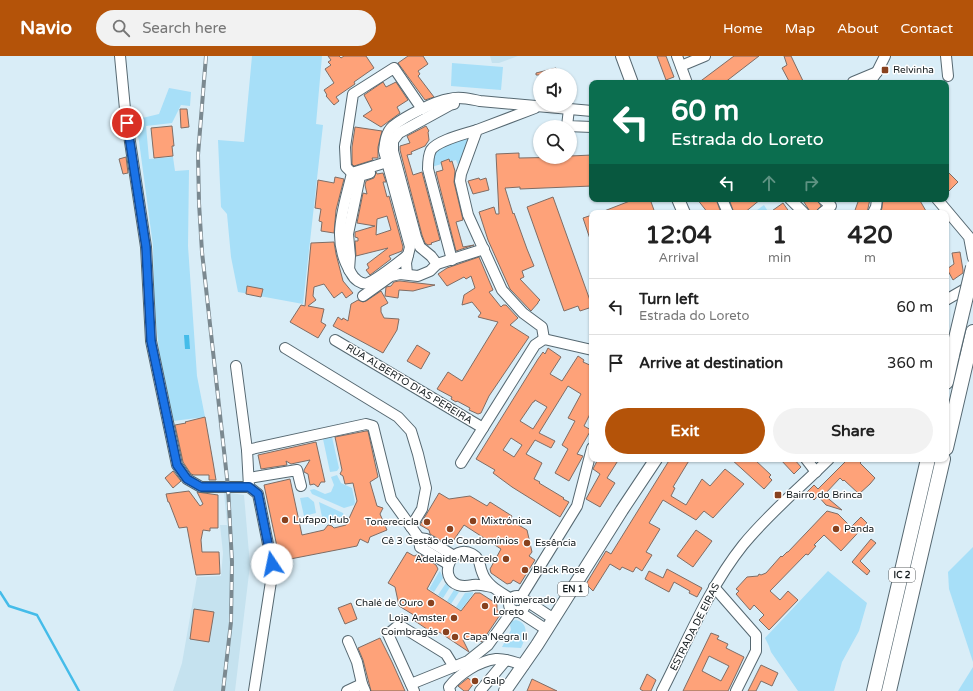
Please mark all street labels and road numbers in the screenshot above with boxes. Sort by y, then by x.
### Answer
street label: RUA ALBERTO DIAS PEREIRA [344,341,474,427]
road number: IC 2 [889,568,915,582]
street label: ESTRADA DE EIRAS [668,581,722,673]
road number: EN 1 [558,582,588,596]

